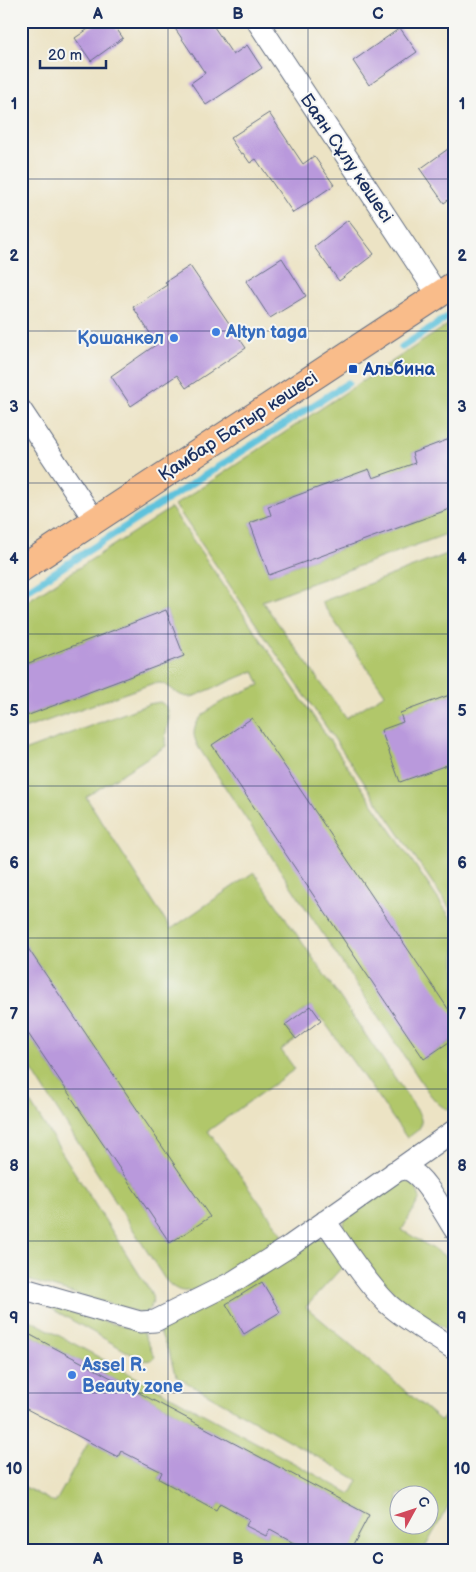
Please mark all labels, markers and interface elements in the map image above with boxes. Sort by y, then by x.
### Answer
text: A [92,5,103,24]
text: B [232,5,244,24]
text: C [372,5,384,24]
scale bar [40,38,106,70]
text: 20 m [48,46,82,65]
street label: Баян Сұлу көшесі [296,90,398,227]
text: 1 [11,95,17,114]
text: 1 [459,95,465,114]
text: 2 [9,247,19,266]
text: 2 [457,247,467,266]
place label: Altyn taga [225,322,307,343]
marker: Altyn taga [210,326,222,338]
place label: Қошанкөл [77,328,164,349]
marker: Қошанкөл [168,332,180,344]
place label: Альбина [362,359,436,380]
marker: Альбина [347,363,359,375]
street label: Қамбар Батыр көшесі [155,367,322,486]
text: 3 [9,398,19,417]
text: 3 [457,398,467,417]
text: 4 [9,550,19,569]
text: 4 [457,550,467,569]
text: 5 [9,702,19,721]
text: 5 [457,702,467,721]
text: 6 [9,854,19,873]
text: 6 [457,854,467,873]
text: 7 [10,1005,19,1024]
text: 7 [458,1005,467,1024]
text: 8 [9,1157,19,1176]
text: 8 [457,1157,467,1176]
text: 9 [9,1309,19,1328]
text: 9 [457,1309,467,1328]
place label: Assel R. Beauty zone [81,1355,183,1397]
marker: Assel R. Beauty zone [66,1369,78,1381]
text: 10 [6,1460,22,1479]
text: 10 [454,1460,470,1479]
north arrow [388,1484,438,1534]
text: С [414,1493,433,1511]
text: A [92,1550,103,1569]
text: B [232,1550,244,1569]
text: C [372,1550,384,1569]

